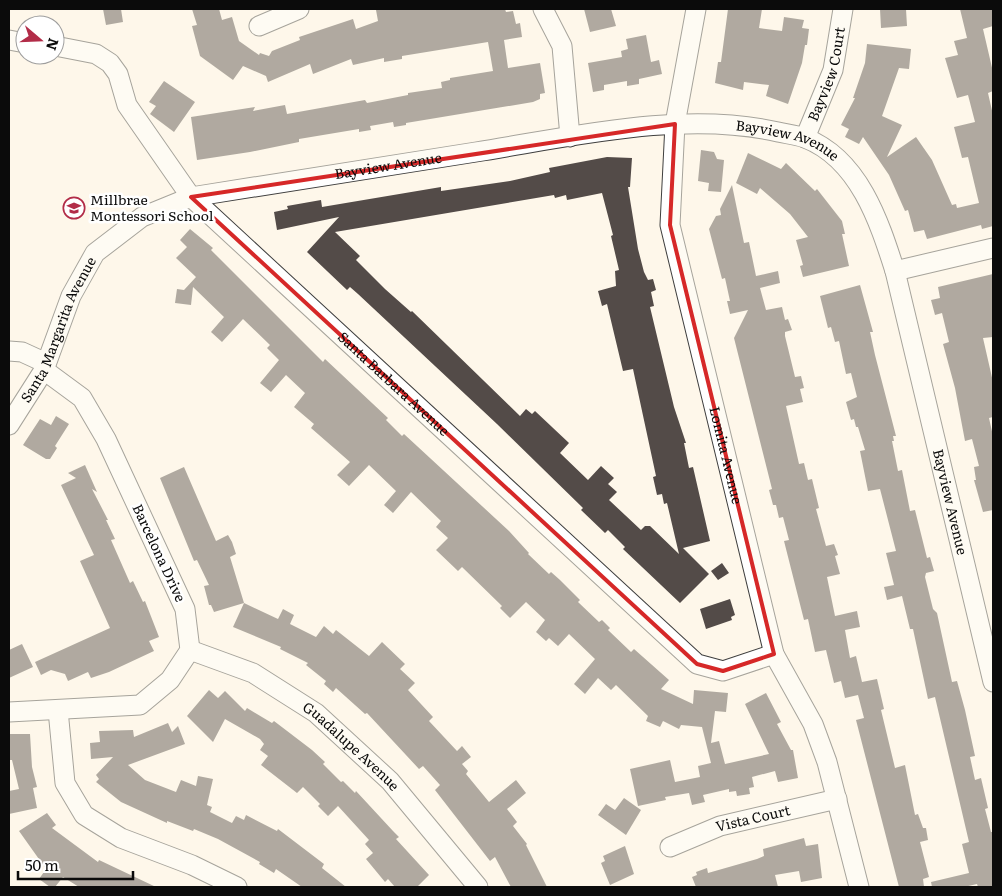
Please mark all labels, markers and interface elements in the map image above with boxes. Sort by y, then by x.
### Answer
north arrow [15,15,65,65]
street label: Bayview Court [802,25,849,124]
text: N [42,36,65,54]
street label: Bayview Avenue [735,114,844,165]
street label: Bayview Avenue [333,147,443,183]
place label: Millbrae Montessori School [90,189,214,225]
school or university icon: Millbrae Montessori School [62,196,86,220]
street label: Santa Margarita Avenue [15,253,100,406]
street label: Santa Barbara Avenue [334,327,454,440]
street label: Lomita Avenue [705,404,748,506]
street label: Bayview Avenue [929,447,973,557]
street label: Barcelona Drive [128,500,191,605]
street label: Guadalupe Avenue [299,696,405,794]
street label: Vista Court [713,799,792,836]
scale bar [18,848,132,880]
text: 50 m [25,853,59,876]

